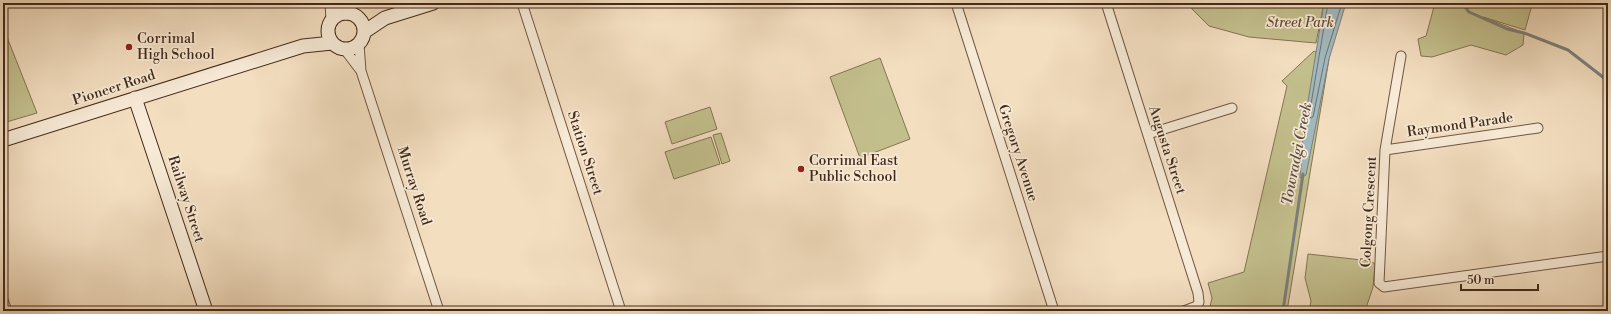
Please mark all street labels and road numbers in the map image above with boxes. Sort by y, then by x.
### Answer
street label: Pioneer Road [70,66,158,110]
street label: Gregory Avenue [994,102,1042,204]
street label: Augusta Street [1144,102,1190,197]
street label: Station Street [563,109,607,197]
street label: Raymond Parade [1406,109,1514,141]
street label: Murray Road [393,144,435,228]
street label: Railway Street [163,153,209,245]
street label: Colgong Crescent [1357,156,1381,268]

